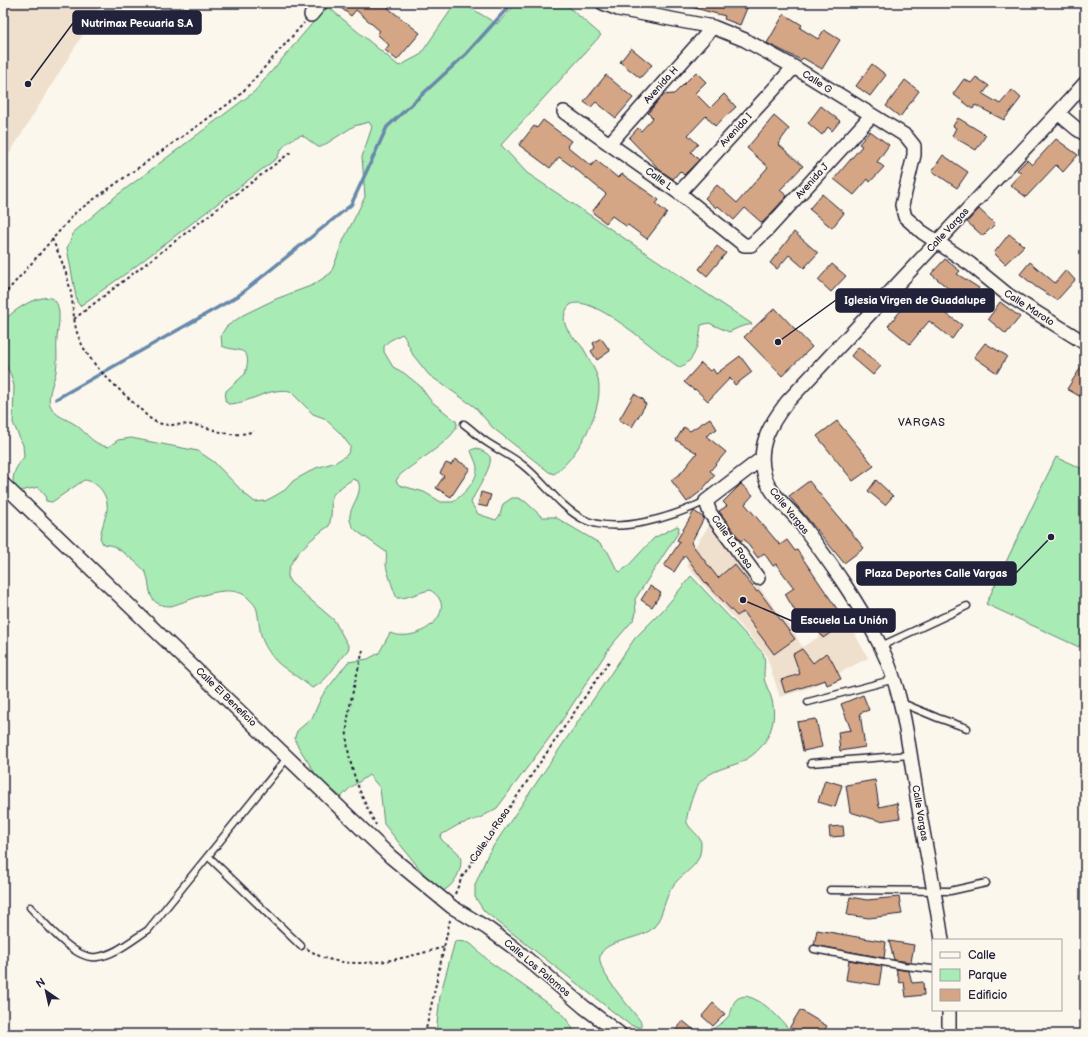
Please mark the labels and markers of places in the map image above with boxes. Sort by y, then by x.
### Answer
callout: Nutrimax Pecuaria S.A [73,11,201,34]
callout: Iglesia Virgen de Guadalupe [836,289,994,312]
callout: Plaza Deportes Calle Vargas [857,562,1016,585]
callout: Escuela La Unión [792,609,895,632]

